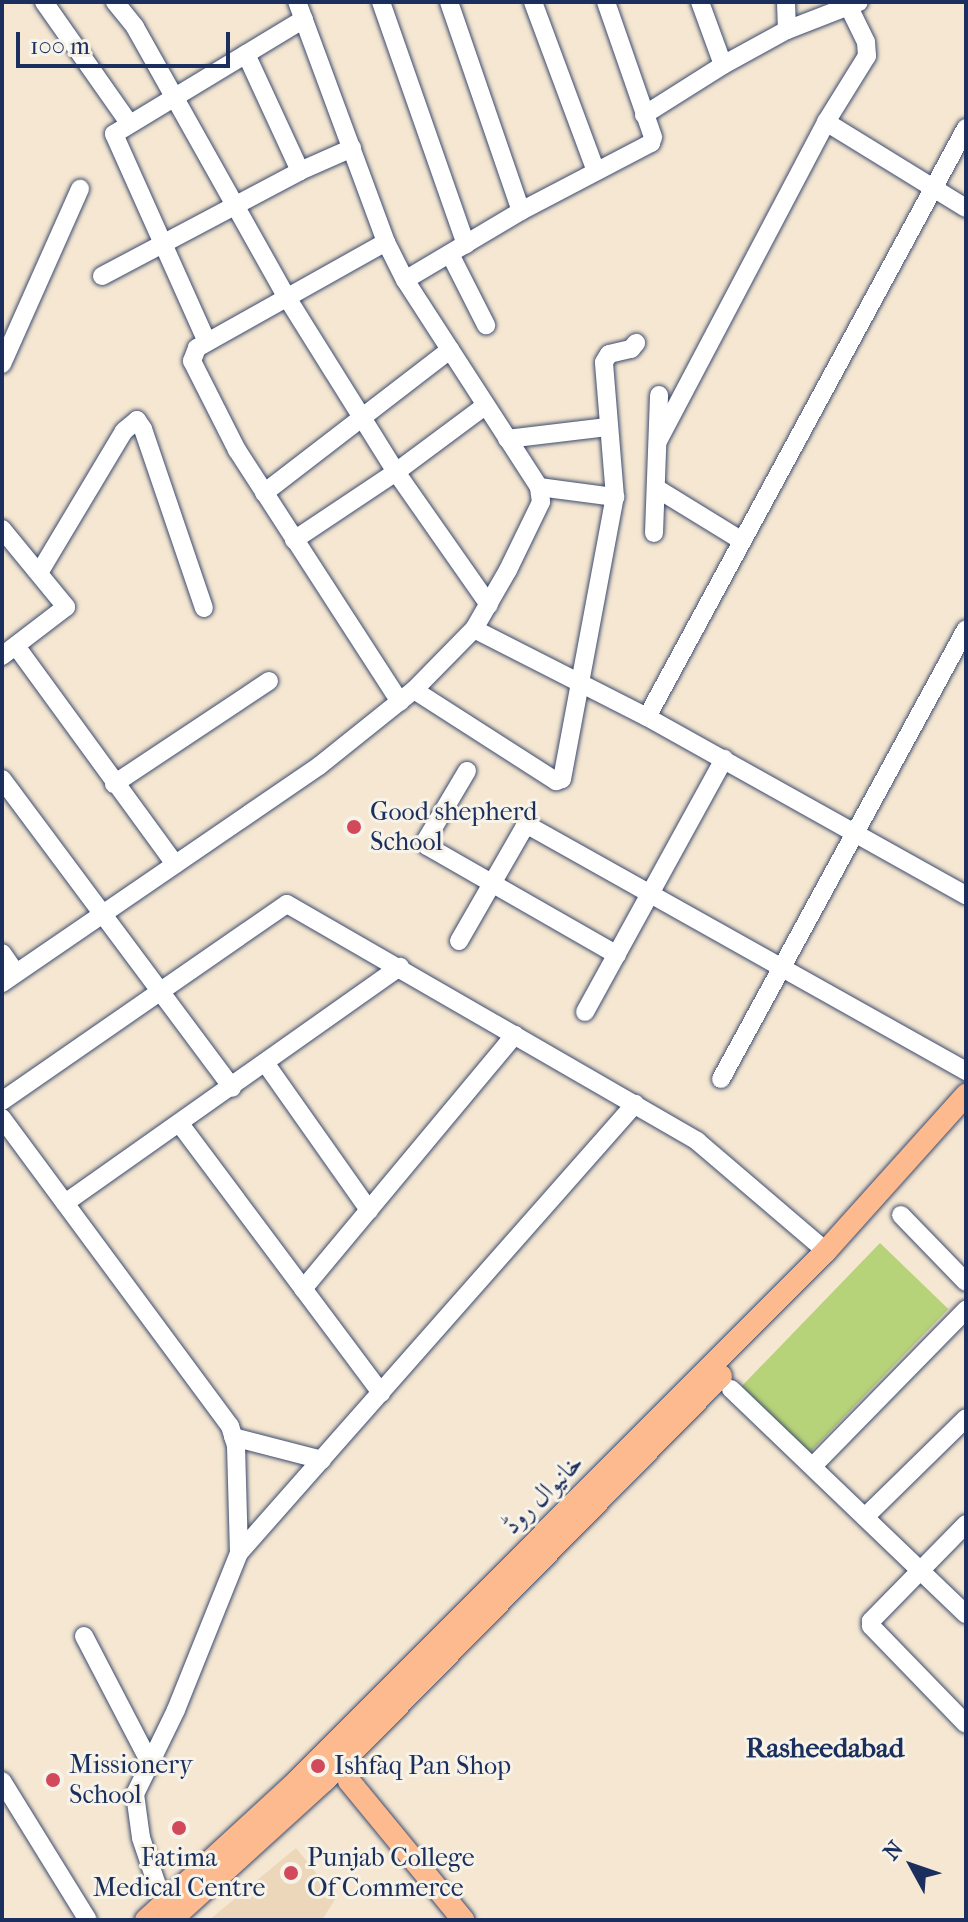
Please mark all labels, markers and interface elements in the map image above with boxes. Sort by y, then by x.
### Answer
scale bar [20,16,234,66]
text: 100 m [30,32,90,60]
place label: Good shepherd School [370,796,537,858]
marker: Good shepherd School [345,818,363,836]
street label: خانیوال روڈ [496,1447,590,1541]
district label: Rasheedabad [746,1731,904,1765]
place label: Missionery School [69,1749,193,1810]
place label: Ishfaq Pan Shop [334,1750,511,1782]
marker: Ishfaq Pan Shop [309,1757,327,1775]
marker: Missionery School [44,1771,62,1789]
marker: Fatima Medical Centre [168,1817,190,1839]
north arrow [872,1826,952,1906]
text: N [878,1836,909,1865]
place label: Fatima Medical Centre [93,1842,265,1904]
place label: Punjab College Of Commerce [307,1842,475,1904]
marker: Punjab College Of Commerce [282,1864,300,1882]

